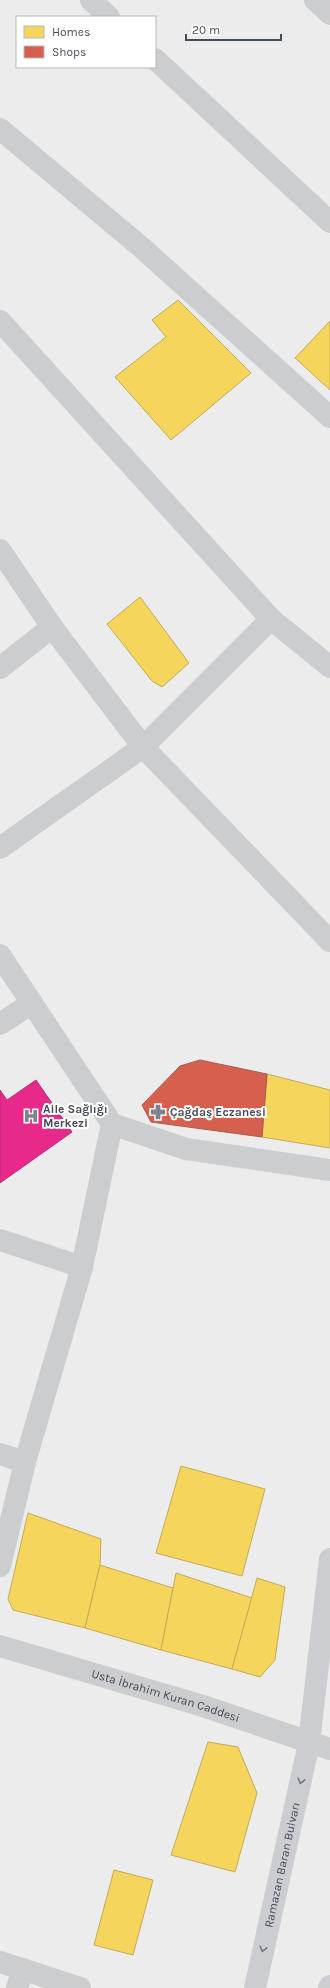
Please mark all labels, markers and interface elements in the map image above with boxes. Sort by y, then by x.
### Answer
legend [16,16,156,68]
scale bar [186,16,281,42]
text: 20 m [192,23,220,37]
text: Homes [52,25,90,39]
text: Shops [52,45,86,59]
place label: Aile Sağlığı Merkezi [43,1102,108,1130]
pharmacy icon: Çağdaş Eczanesi [149,1103,167,1121]
place label: Çağdaş Eczanesi [170,1105,266,1119]
hospital icon: Aile Sağlığı Merkezi [22,1107,40,1125]
street label: Usta İbrahim Kuran Caddesi [90,1666,242,1725]
one-way arrow [297,1778,305,1784]
street label: Ramazan Baran Bulvarı [262,1801,303,1929]
one-way arrow [260,1946,268,1952]

